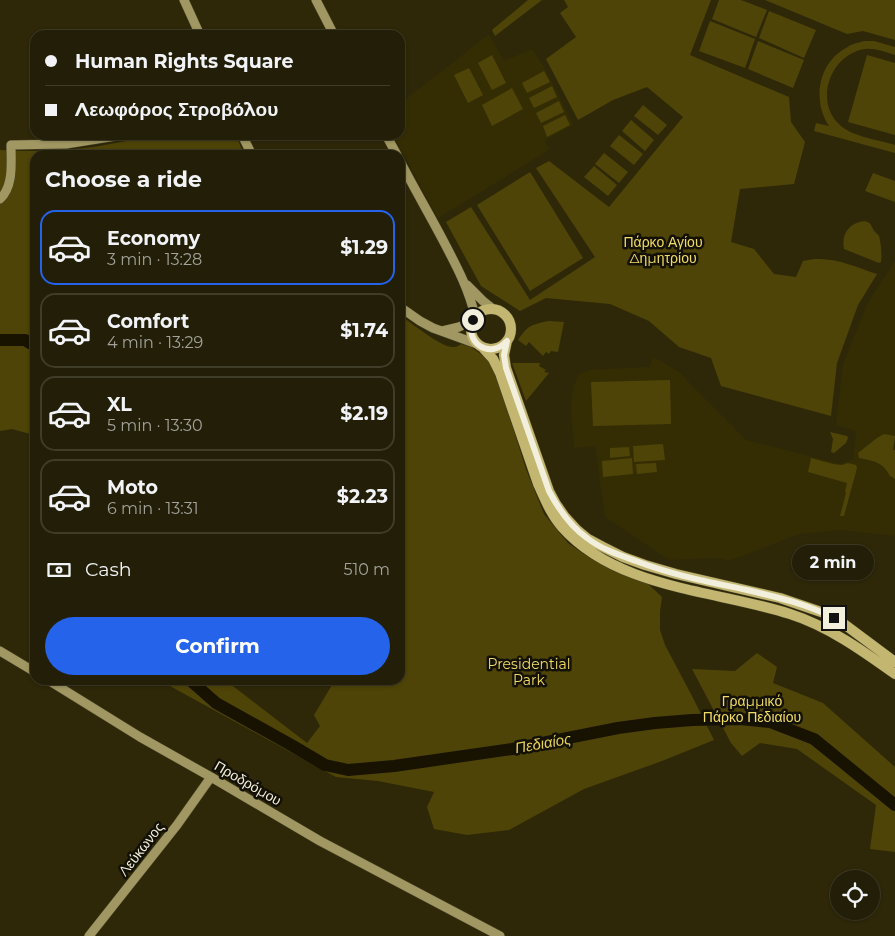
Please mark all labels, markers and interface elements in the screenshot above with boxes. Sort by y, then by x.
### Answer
text: Human Rights Square [75,50,293,73]
text: Λεωφόρος Στροβόλου [75,98,278,121]
text: Choose a ride [45,166,202,193]
icon: car [47,225,92,270]
text: Economy [107,227,200,250]
park label: Πάρκο Αγίου Δημητρίου [623,233,703,267]
text: $1.29 [340,236,388,259]
text: 3 min · 13:28 [107,250,202,269]
icon: car [47,308,92,353]
route start [462,309,484,331]
text: Comfort [107,310,189,333]
text: $1.74 [340,319,388,342]
text: 4 min · 13:29 [107,333,203,352]
icon: car [47,391,92,436]
text: XL [107,393,132,416]
text: $2.19 [340,402,388,425]
text: 5 min · 13:30 [107,416,203,435]
icon: car [47,474,92,519]
text: Moto [107,476,158,499]
text: $2.23 [337,485,388,508]
text: 6 min · 13:31 [107,499,198,518]
callout: 2 min [793,546,875,580]
text: 2 min [810,553,856,572]
icon: cash [45,556,73,584]
text: Cash [85,558,132,581]
text: 510 m [343,560,390,579]
route end [823,607,845,629]
button: Confirm [45,617,390,675]
park label: Presidential Park [487,655,571,689]
park label: Γραμμικό Πάρκο Πεδιαίου [703,692,801,726]
water label: Πεδιαίος [513,729,573,757]
street label: Προδρόμου [211,757,285,809]
street label: Λεύκωνος [115,818,168,879]
map controls [830,870,880,920]
button: locate [830,870,880,920]

